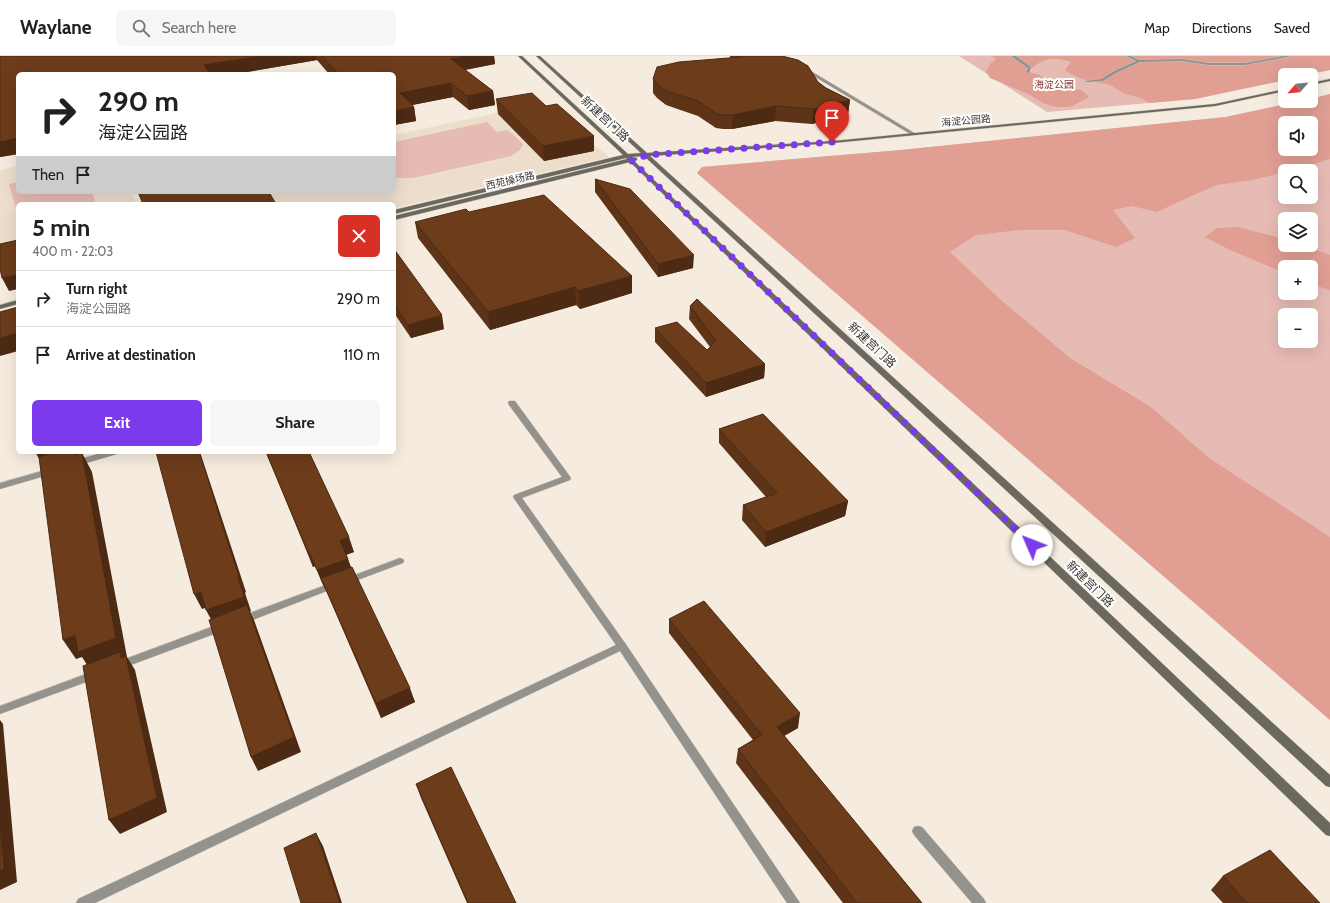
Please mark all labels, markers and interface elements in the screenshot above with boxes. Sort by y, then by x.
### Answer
search box [116,10,396,46]
text: Waylane [20,16,92,39]
icon: search [130,17,152,39]
text: Search here [162,19,236,37]
text: Map [1144,19,1170,37]
text: Directions [1192,19,1252,37]
text: Saved [1274,19,1310,37]
north arrow [1278,68,1318,108]
map controls [1278,68,1318,348]
park label: 海淀公园 [1034,78,1074,91]
text: 290 m [98,84,179,118]
icon: right [32,88,84,140]
street label: 新建宫门路 [578,93,632,145]
pin [815,101,849,142]
icon: arrive [821,107,843,129]
street label: 海淀公园路 [941,112,992,129]
button: sound [1278,116,1318,156]
text: 海淀公园路 [98,122,188,144]
icon: arrive [72,164,94,186]
button: search [1278,164,1318,204]
text: Then [32,166,64,184]
street label: 西苑操场路 [484,169,536,192]
button: layers [1278,212,1318,252]
text: 5 min [32,213,90,242]
button: close [338,215,380,257]
text: 400 m · 22:03 [32,243,113,259]
button: + [1278,260,1318,300]
text: Turn right [66,280,127,298]
icon: right [32,288,54,310]
text: 290 m [337,290,380,308]
text: 海淀公园路 [66,300,131,316]
button: − [1278,308,1318,348]
street label: 新建宫门路 [845,319,899,371]
icon: arrive [32,344,54,366]
text: Arrive at destination [66,346,196,364]
text: 110 m [343,346,380,364]
button: Exit [32,400,202,446]
button: Share [210,400,380,446]
position arrow [1011,524,1053,566]
street label: 新建宫门路 [1064,557,1117,610]

